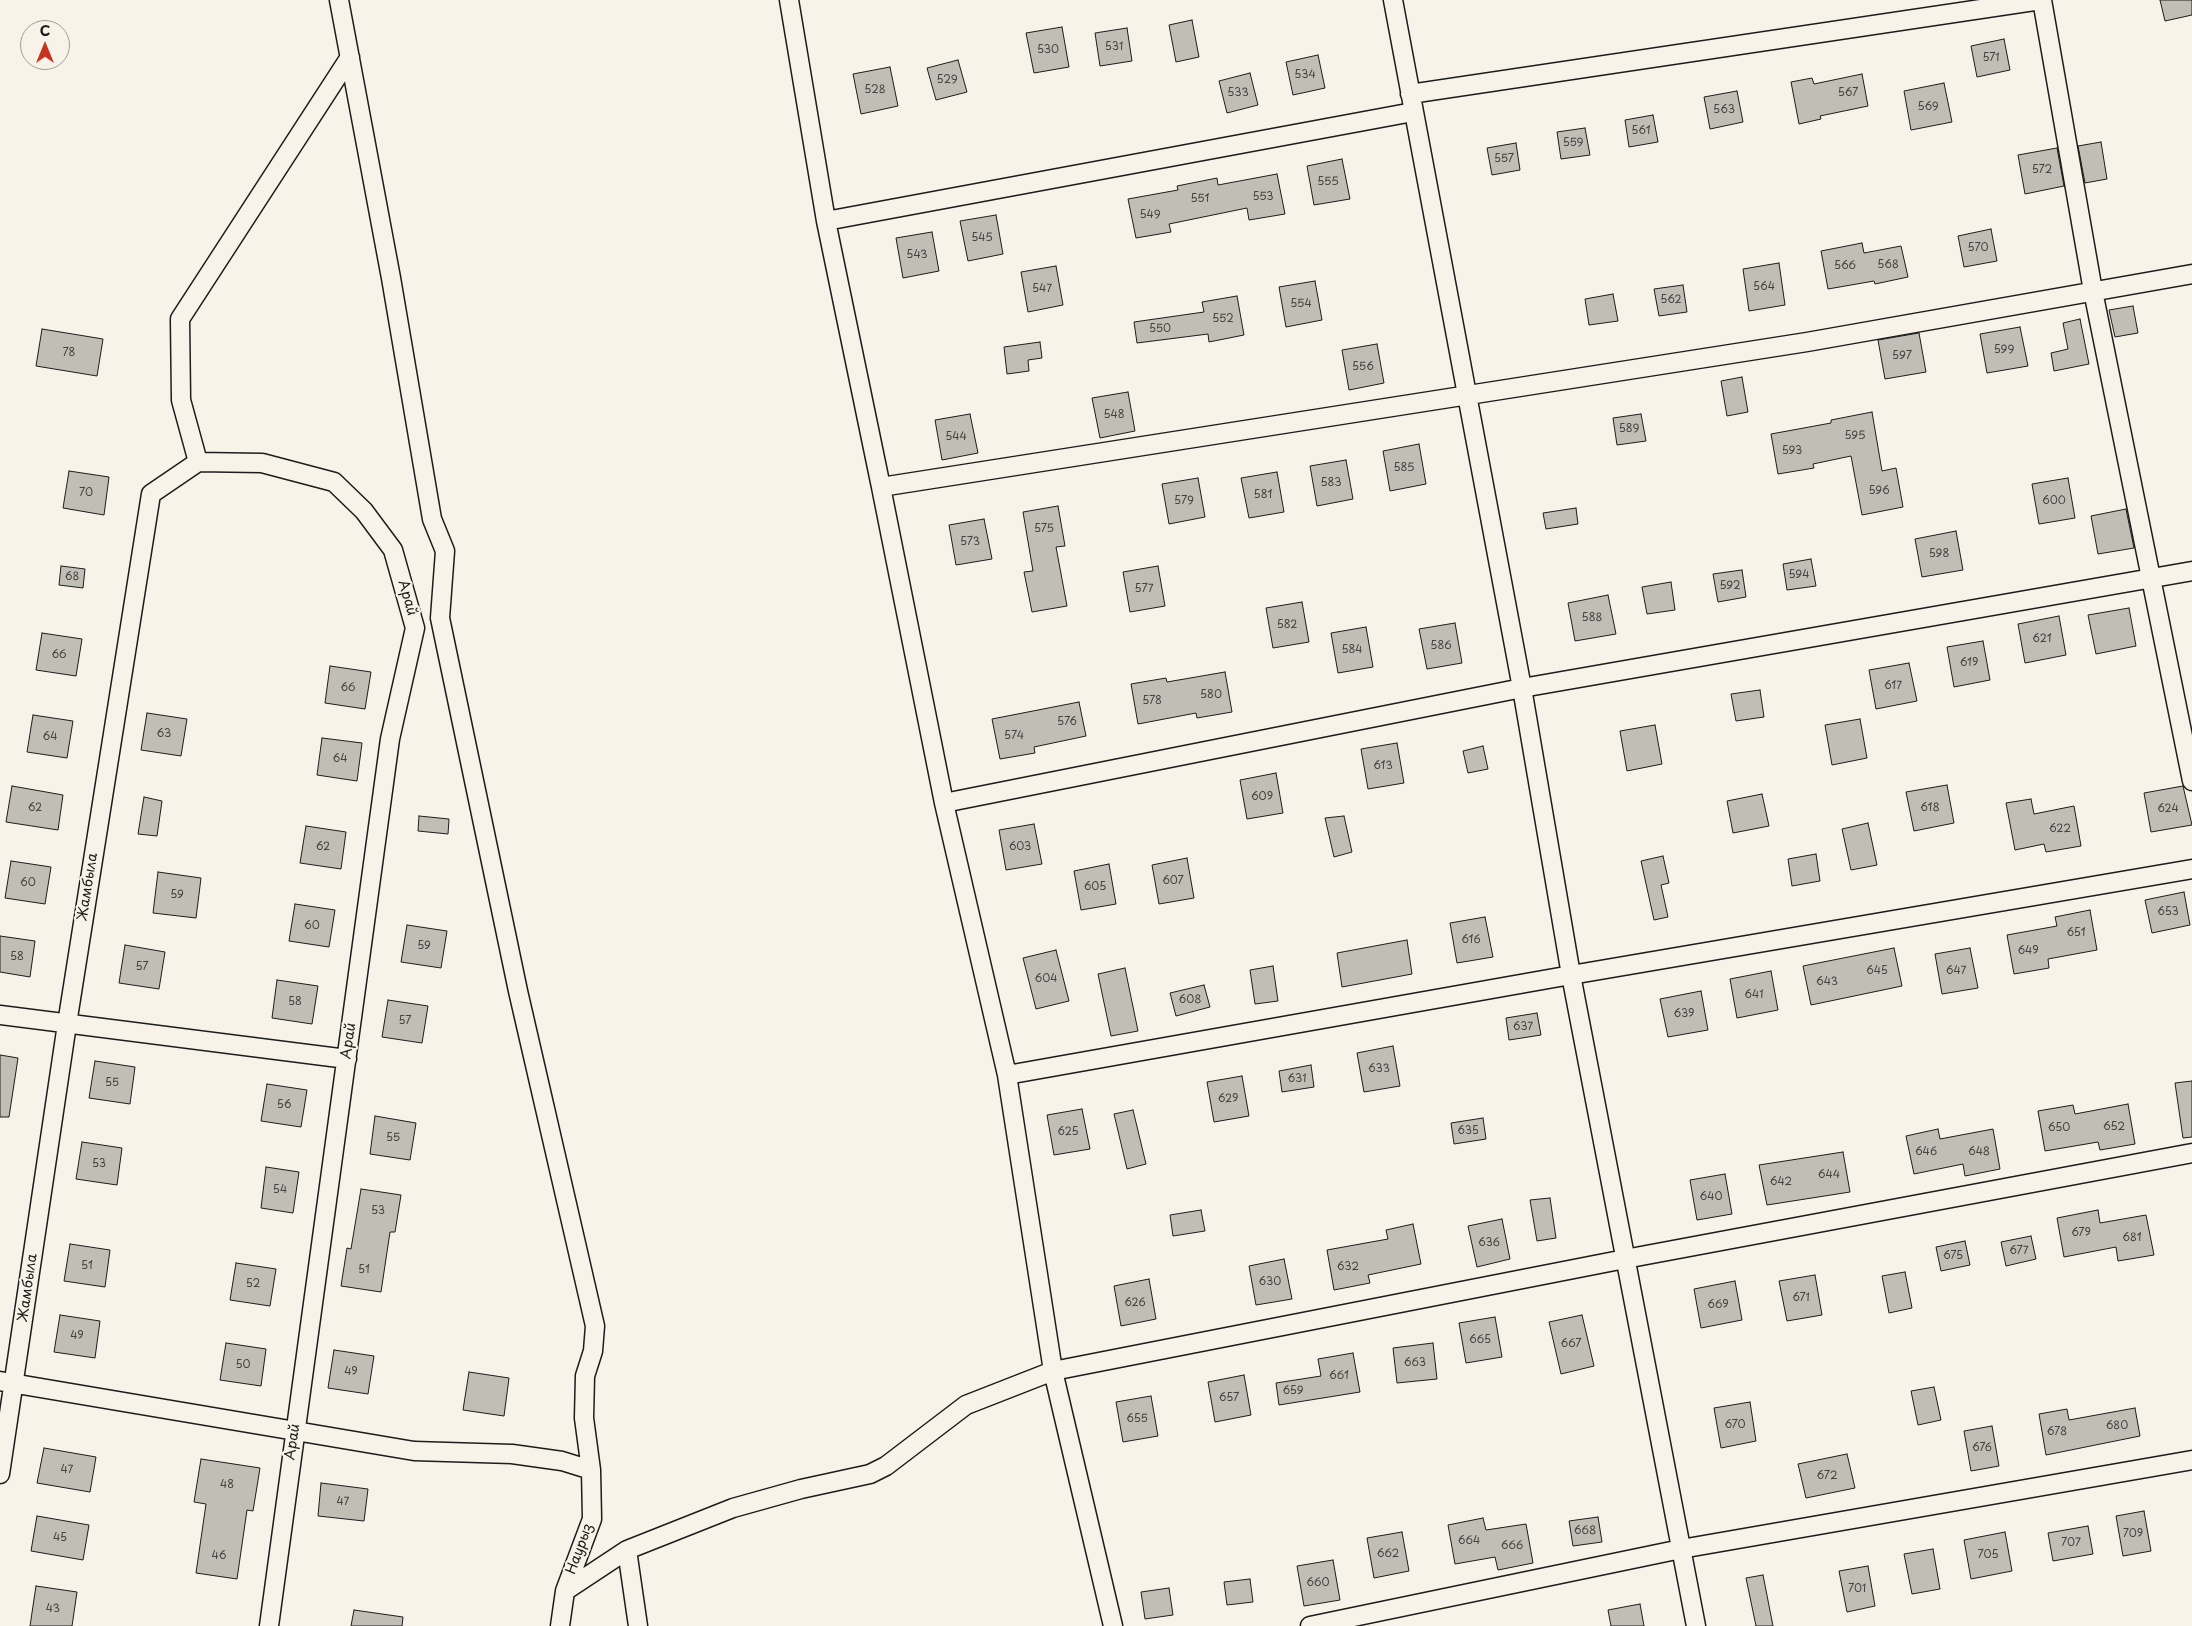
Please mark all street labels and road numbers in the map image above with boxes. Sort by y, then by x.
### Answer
street label: Арай [394,578,420,618]
street label: Жамбыла [74,852,102,922]
street label: Арай [338,1022,360,1060]
street label: Жамбыла [15,1253,41,1323]
street label: Арай [282,1423,304,1461]
street label: Наурыз [563,1521,597,1577]

